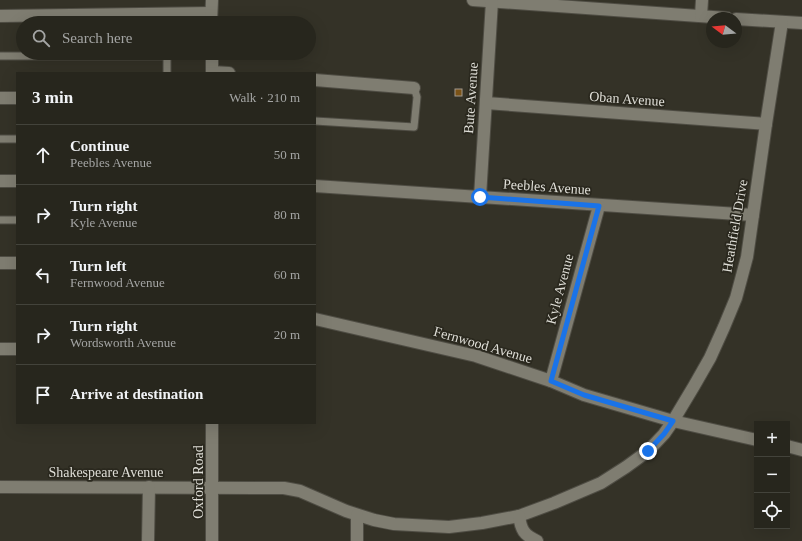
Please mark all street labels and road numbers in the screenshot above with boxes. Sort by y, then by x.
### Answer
street label: Bute Avenue [461,62,481,134]
street label: Oban Avenue [589,89,665,109]
street label: Peebles Avenue [503,176,591,198]
street label: Heathfield Drive [719,178,751,274]
street label: Kyle Avenue [543,252,577,326]
street label: Fernwood Avenue [432,324,534,366]
street label: Oxford Road [191,445,206,519]
street label: Shakespeare Avenue [48,465,164,480]

